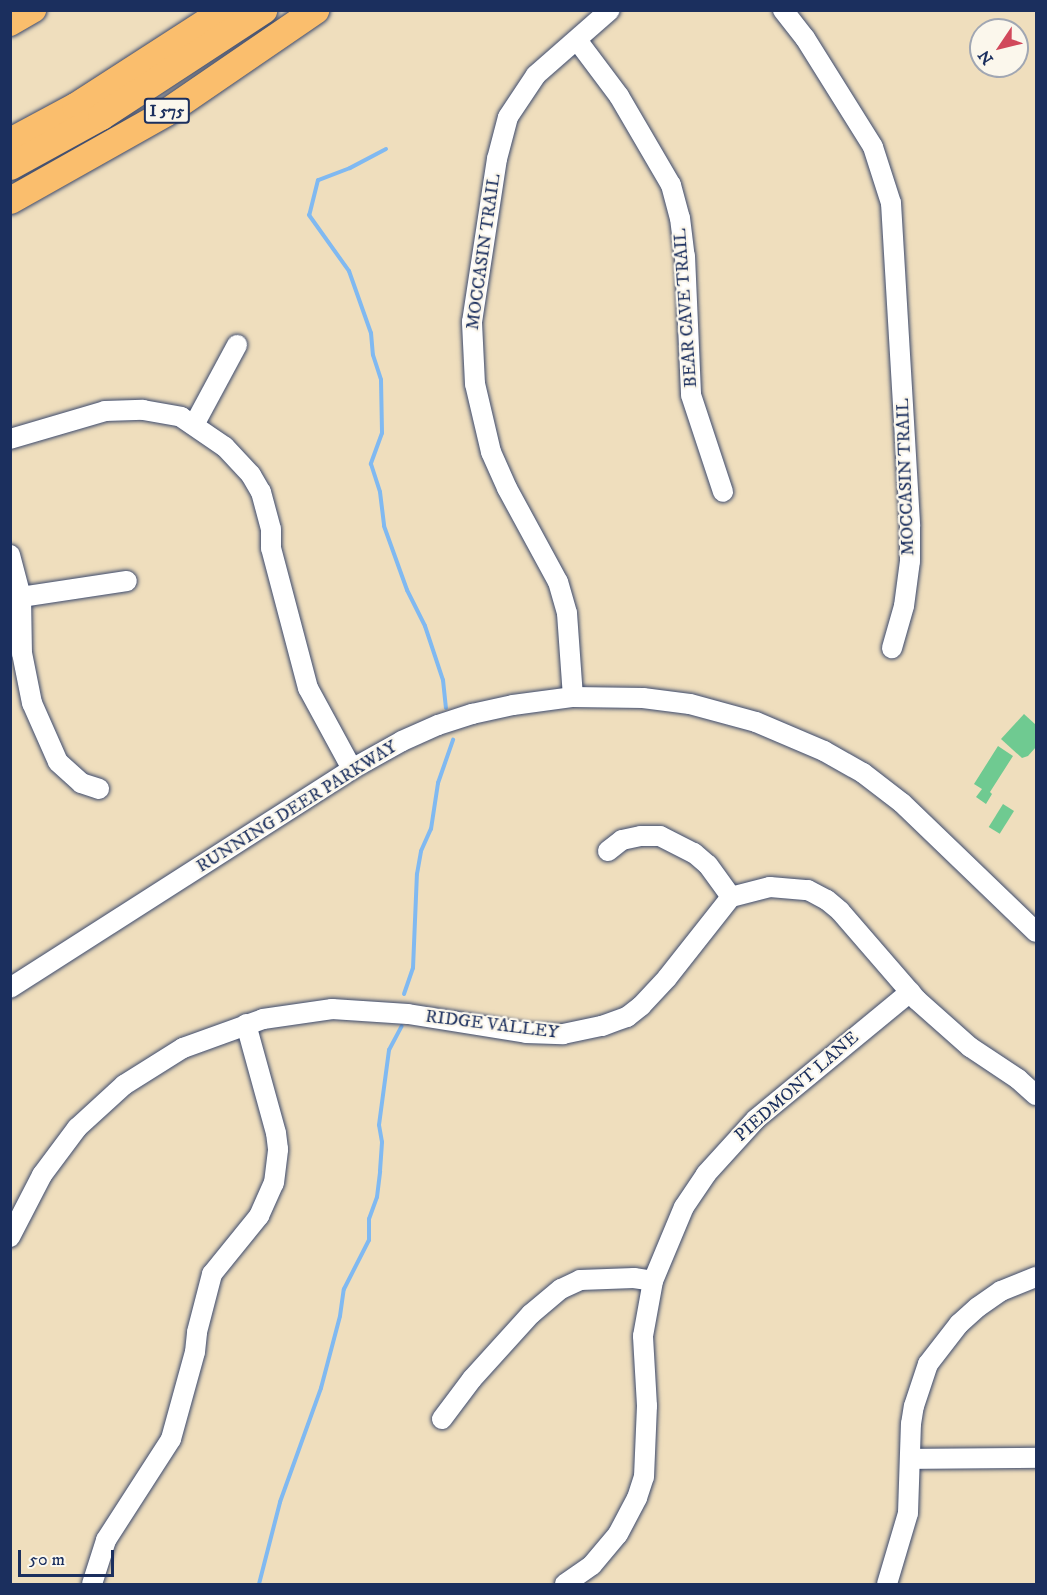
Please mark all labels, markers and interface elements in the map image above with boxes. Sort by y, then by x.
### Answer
north arrow [969,18,1029,78]
text: N [974,46,998,68]
road number: I 575 [143,98,191,124]
street label: MOCCASIN TRAIL [462,173,506,331]
street label: BEAR CAVE TRAIL [670,228,702,388]
street label: MOCCASIN TRAIL [892,398,920,556]
street label: RUNNING DEER PARKWAY [193,736,401,878]
street label: RIDGE VALLEY [424,1006,560,1044]
street label: PIEDMONT LANE [731,1027,863,1147]
scale bar [21,1538,117,1576]
text: 50 m [29,1549,65,1571]

